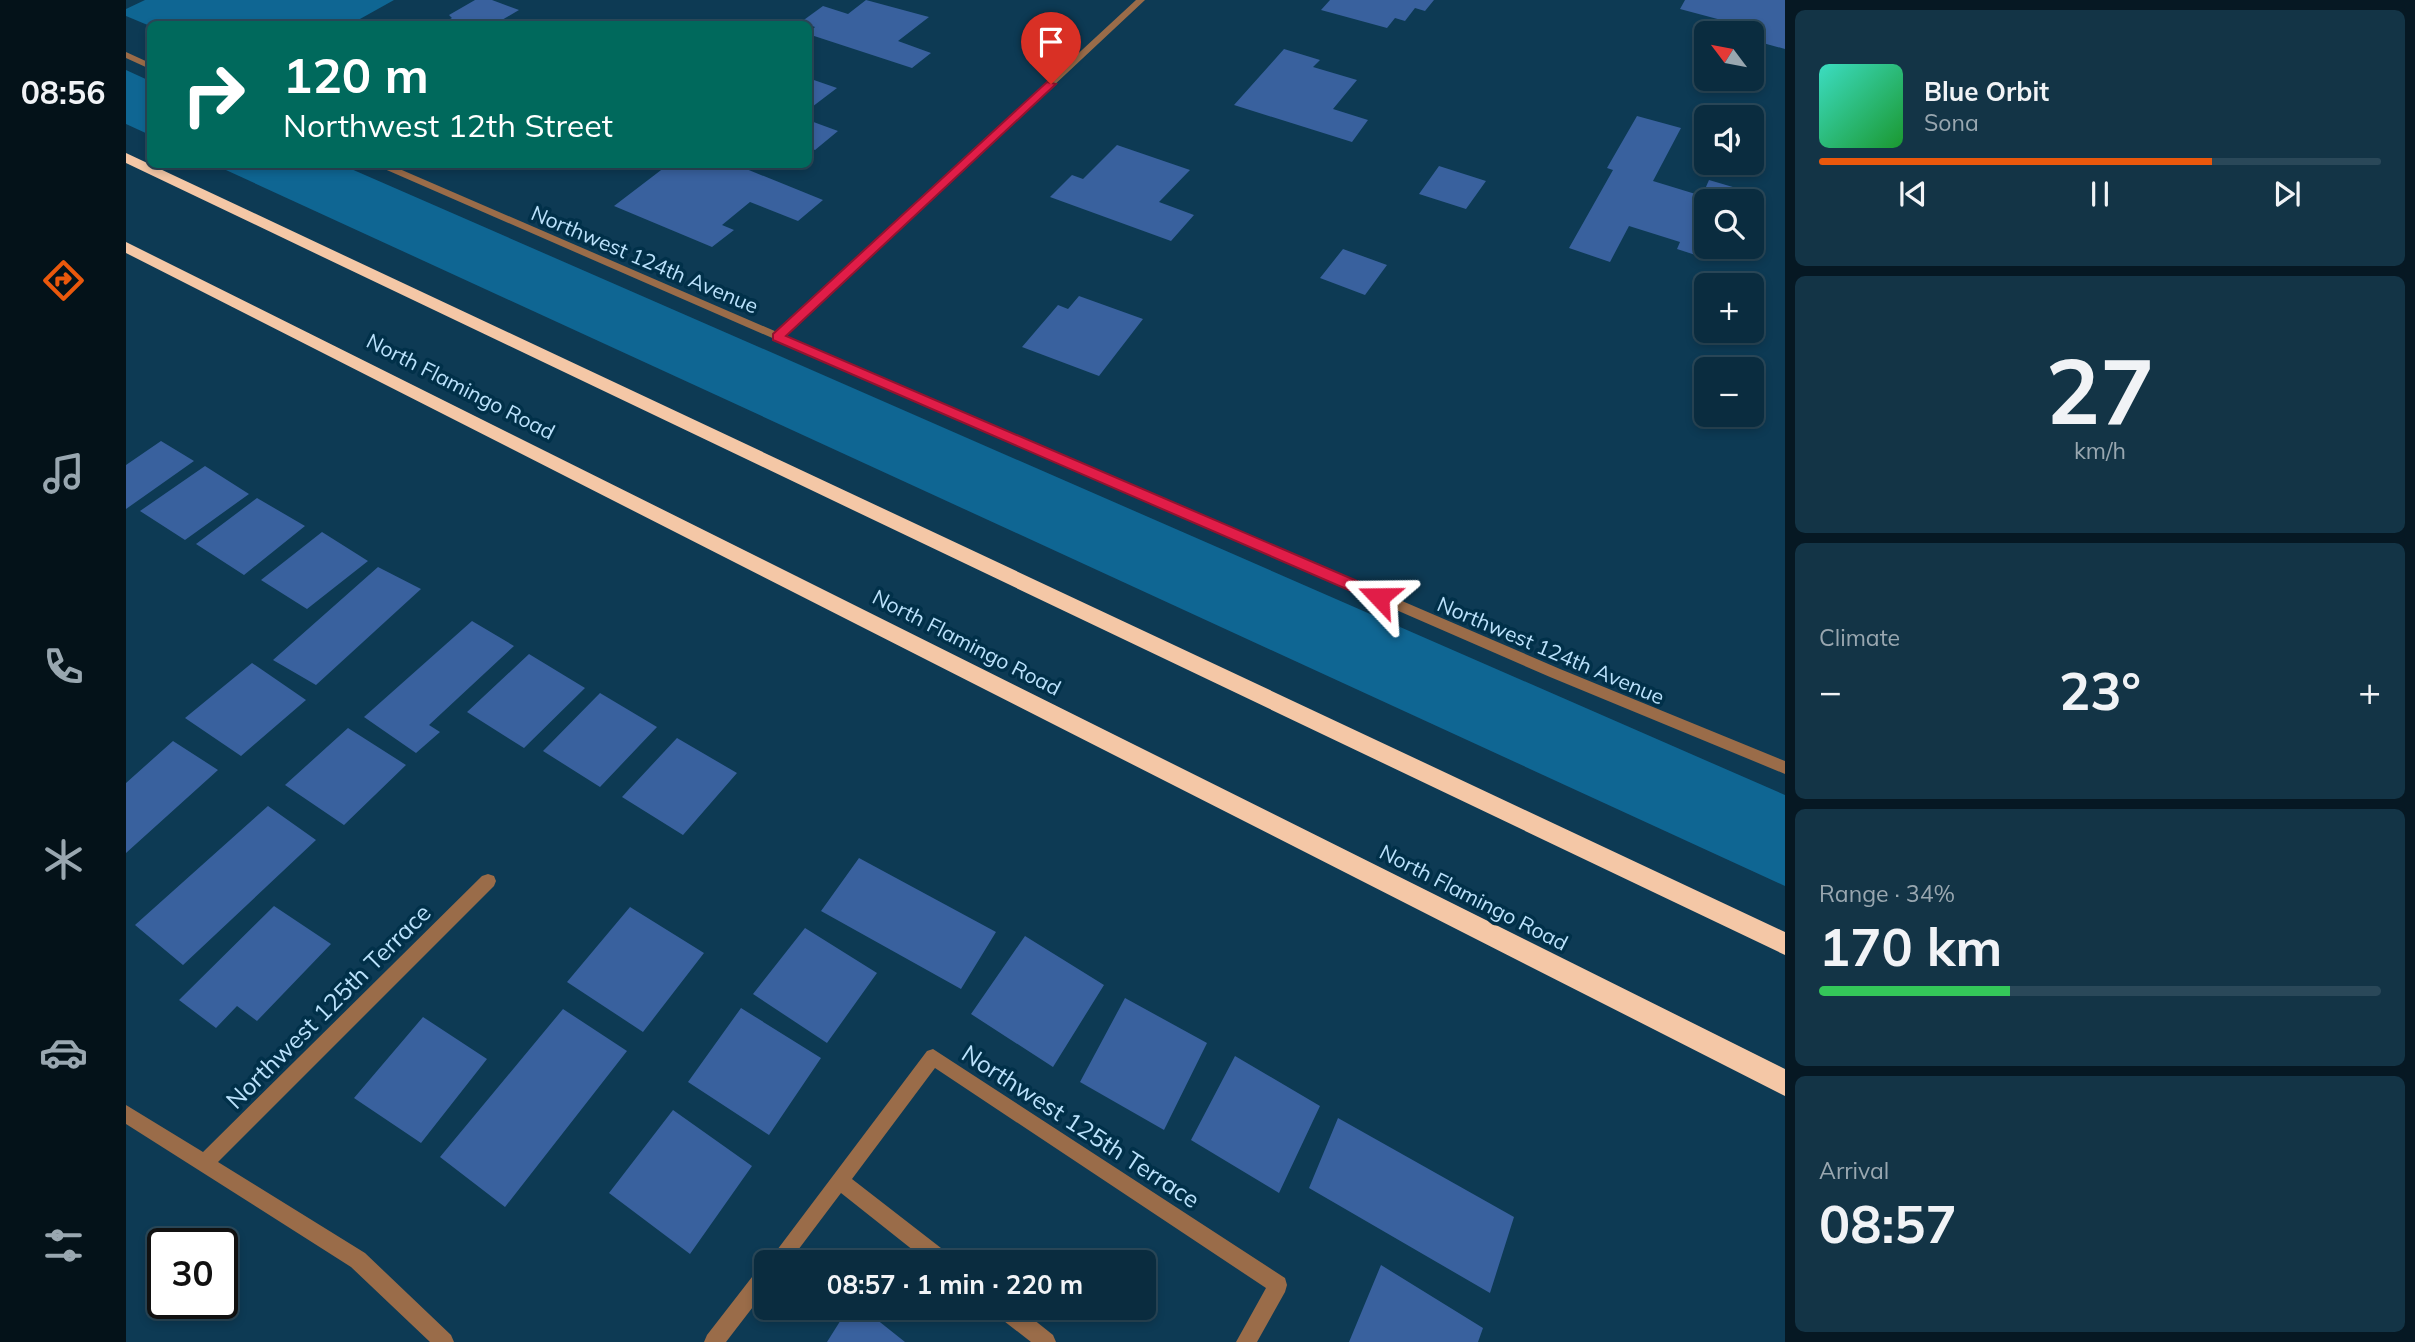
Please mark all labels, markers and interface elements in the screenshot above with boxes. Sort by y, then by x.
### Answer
pin [1021,12.0,1081,84]
north arrow [1694,21,1764,91]
map controls [1694,21,1764,427]
icon: arrive [1032,23,1070,61]
text: 120 m [283,44,429,105]
icon: right [168,49,259,140]
text: 08:56 [21,72,105,112]
text: Blue Orbit [1924,75,2049,108]
text: Northwest 12th Street [283,105,613,145]
button: sound [1694,105,1764,175]
text: Sona [1924,108,1979,137]
icon: previous [1894,175,1932,213]
icon: pause [2081,175,2119,213]
icon: next [2268,175,2306,213]
button: search [1694,189,1764,259]
street label: Northwest 124th Avenue [528,199,762,319]
icon: directions [39,256,88,305]
button: + [1694,273,1764,343]
street label: North Flamingo Road [363,327,559,445]
text: 27 [2045,333,2155,447]
button: − [1694,357,1764,427]
text: km/h [2074,436,2126,465]
icon: music [39,449,88,498]
position arrow [1342,560,1416,634]
street label: North Flamingo Road [869,583,1065,701]
street label: Northwest 124th Avenue [1434,590,1668,710]
text: Climate [1819,623,1900,652]
icon: phone [39,642,88,691]
text: 23° [2059,658,2141,723]
text: − [1819,667,1842,715]
text: + [2358,667,2381,715]
icon: climate [39,835,88,884]
street label: North Flamingo Road [1376,838,1572,956]
text: Range · 34% [1819,879,1955,908]
street label: Northwest 125th Terrace [219,897,437,1115]
text: 170 km [1819,914,2002,979]
icon: car [39,1028,88,1077]
street label: Northwest 125th Terrace [956,1038,1206,1214]
text: Arrival [1819,1156,1889,1185]
text: 08:57 [1819,1191,1957,1256]
icon: filters [39,1221,88,1270]
speed limit sign: 30 [147,1228,238,1319]
text: 08:57 · 1 min · 220 m [827,1268,1083,1301]

